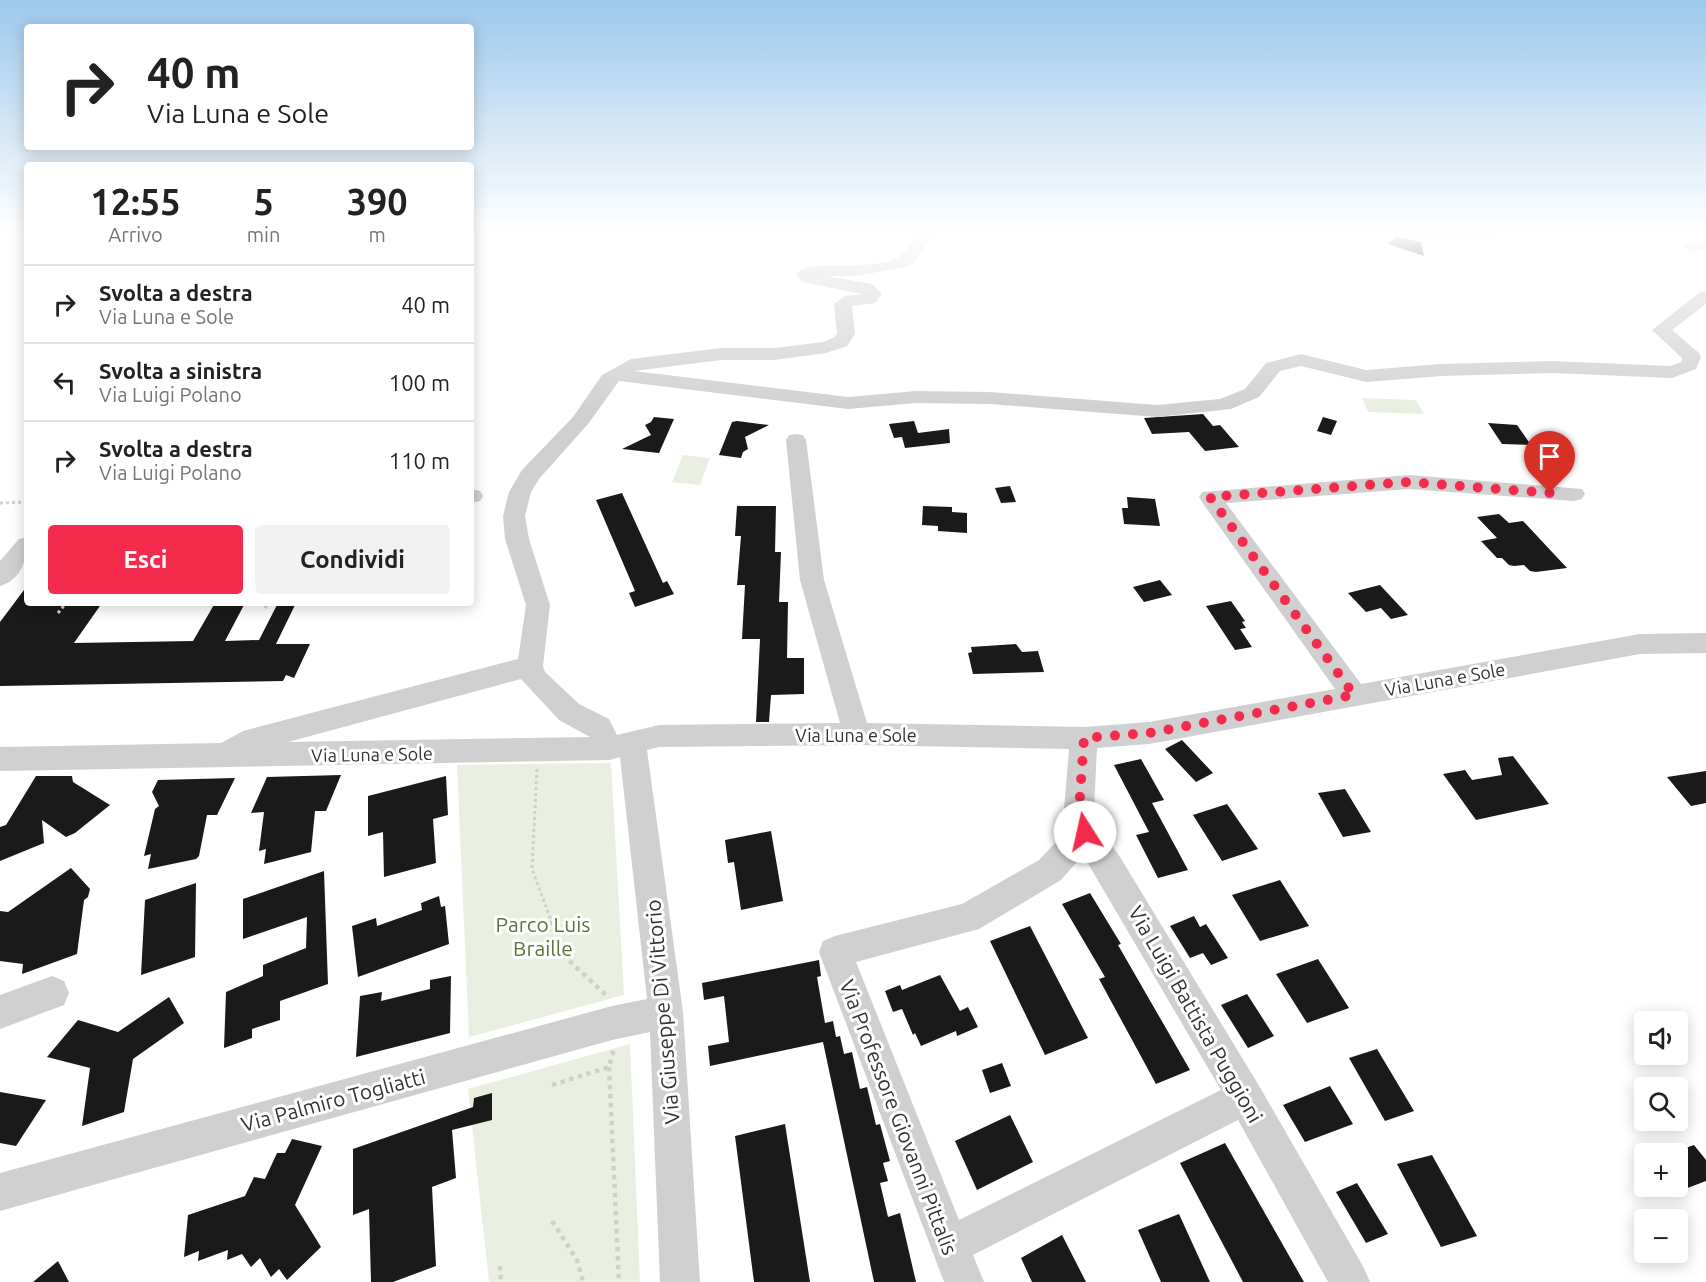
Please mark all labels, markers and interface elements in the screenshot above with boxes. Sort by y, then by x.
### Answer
icon: right [48,48,126,126]
text: 40 m [147,49,241,96]
text: Via Luna e Sole [147,98,329,128]
text: 12:55 [90,181,180,222]
text: 5 [253,181,274,222]
text: 390 [347,181,408,222]
text: Arrivo [108,223,163,246]
text: min [247,223,280,246]
text: m [369,223,386,246]
text: Svolta a destra [99,280,253,305]
icon: right [48,288,81,321]
text: 40 m [401,292,450,317]
text: Via Luna e Sole [99,305,234,328]
text: Svolta a sinistra [99,358,262,383]
icon: left [48,366,81,399]
text: 100 m [389,370,450,395]
text: Via Luigi Polano [99,383,242,406]
pin [1524,431,1575,493]
text: Svolta a destra [99,436,253,461]
icon: arrive [1533,440,1566,473]
icon: right [48,444,81,477]
text: 110 m [389,448,450,473]
text: Via Luigi Polano [99,461,242,484]
button: Esci [48,525,243,594]
button: Condividi [255,525,450,594]
street label: Via Luna e Sole [1383,659,1507,699]
street label: Via Luna e Sole [795,725,917,745]
street label: Via Luna e Sole [311,743,433,765]
position arrow [1053,800,1117,864]
street label: Via Giuseppe Di Vittorio [640,899,684,1125]
street label: Via Luigi Battista Puggioni [1124,901,1268,1127]
park label: Parco Luis Braille [496,912,590,960]
street label: Via Professore Giovanni Pittalis [835,976,963,1258]
map controls [1634,1011,1688,1263]
button: sound [1634,1011,1688,1065]
street label: Via Palmiro Togliatti [238,1064,428,1136]
button: search [1634,1077,1688,1131]
button: + [1634,1143,1688,1197]
button: − [1634,1209,1688,1263]

